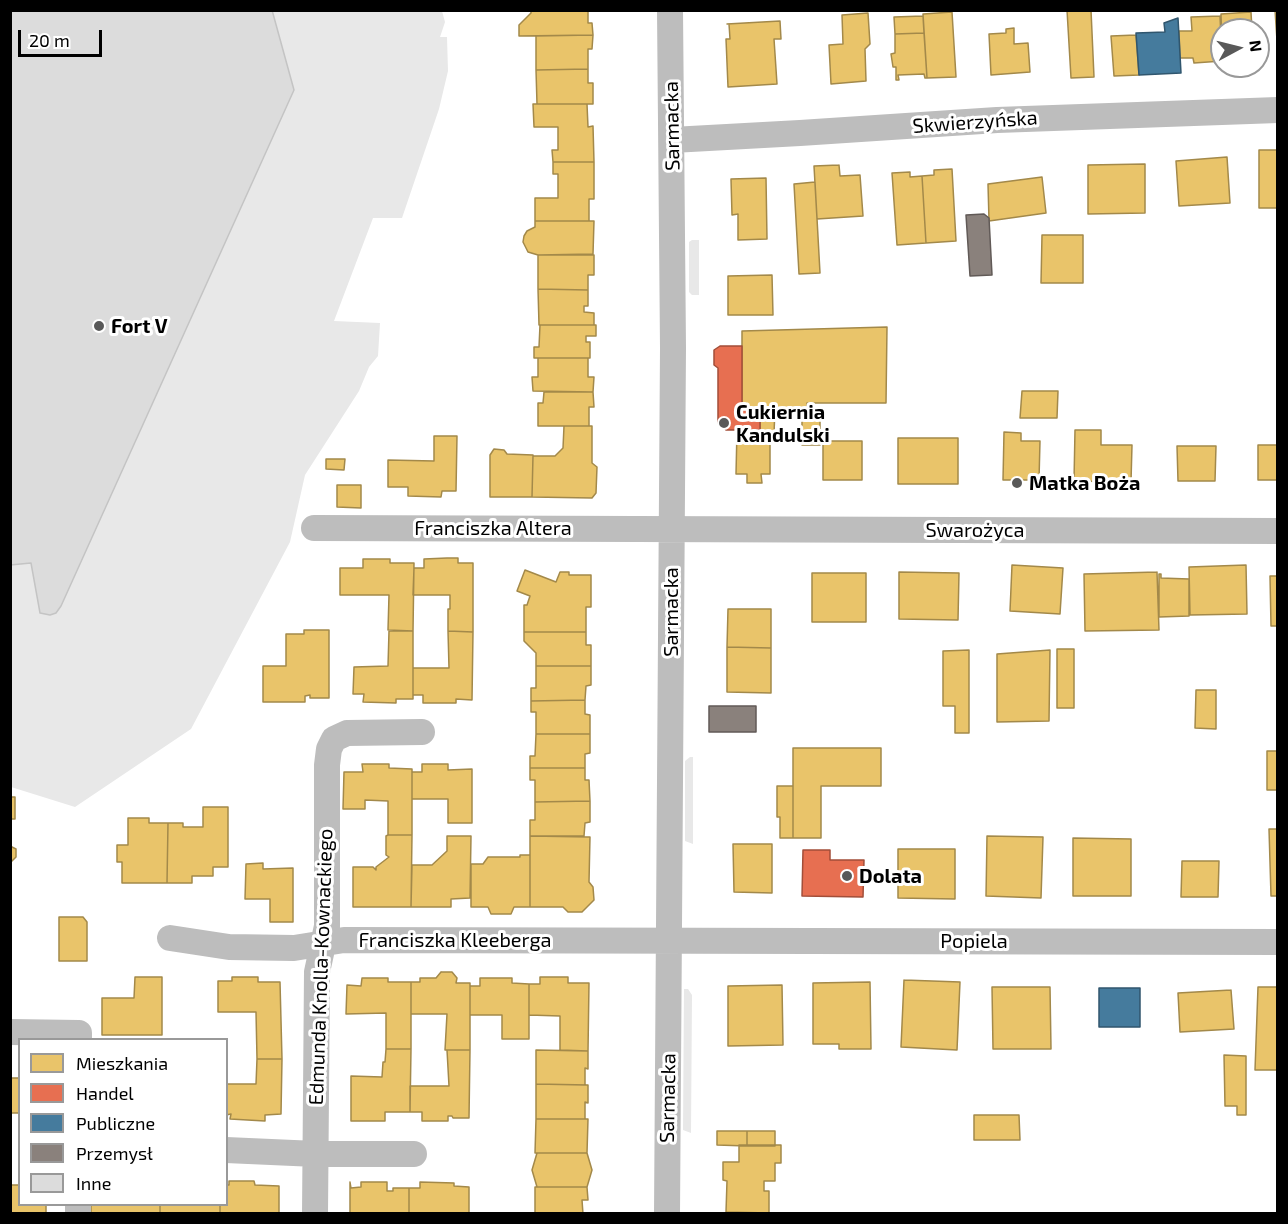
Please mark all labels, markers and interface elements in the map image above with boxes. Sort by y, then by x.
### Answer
scale bar [21,18,105,56]
north arrow [1210,18,1270,78]
text: 20 m [29,29,70,51]
text: N [1246,39,1267,53]
street label: Sarmacka [659,81,685,171]
street label: Skwierzyńska [912,106,1038,138]
place label: Fort V [111,314,167,338]
marker: Fort V [92,319,106,333]
place label: Cukiernia Kandulski [736,400,830,447]
marker: Cukiernia Kandulski [717,416,731,430]
place label: Matka Boża [1029,471,1140,495]
marker: Matka Boża [1010,476,1024,490]
street label: Franciszka Altera [414,516,572,540]
street label: Swarożyca [925,518,1025,542]
street label: Sarmacka [659,567,683,657]
street label: Edmunda Knolla-Kownackiego [304,828,338,1106]
place label: Dolata [859,864,922,888]
marker: Dolata [840,869,854,883]
street label: Franciszka Kleeberga [358,928,552,952]
street label: Popiela [940,929,1008,953]
legend [18,1038,228,1206]
text: Mieszkania [76,1052,168,1074]
street label: Sarmacka [655,1053,681,1143]
text: Handel [76,1082,134,1104]
text: Publiczne [76,1112,155,1134]
text: Przemysł [76,1142,153,1164]
text: Inne [76,1172,111,1194]

